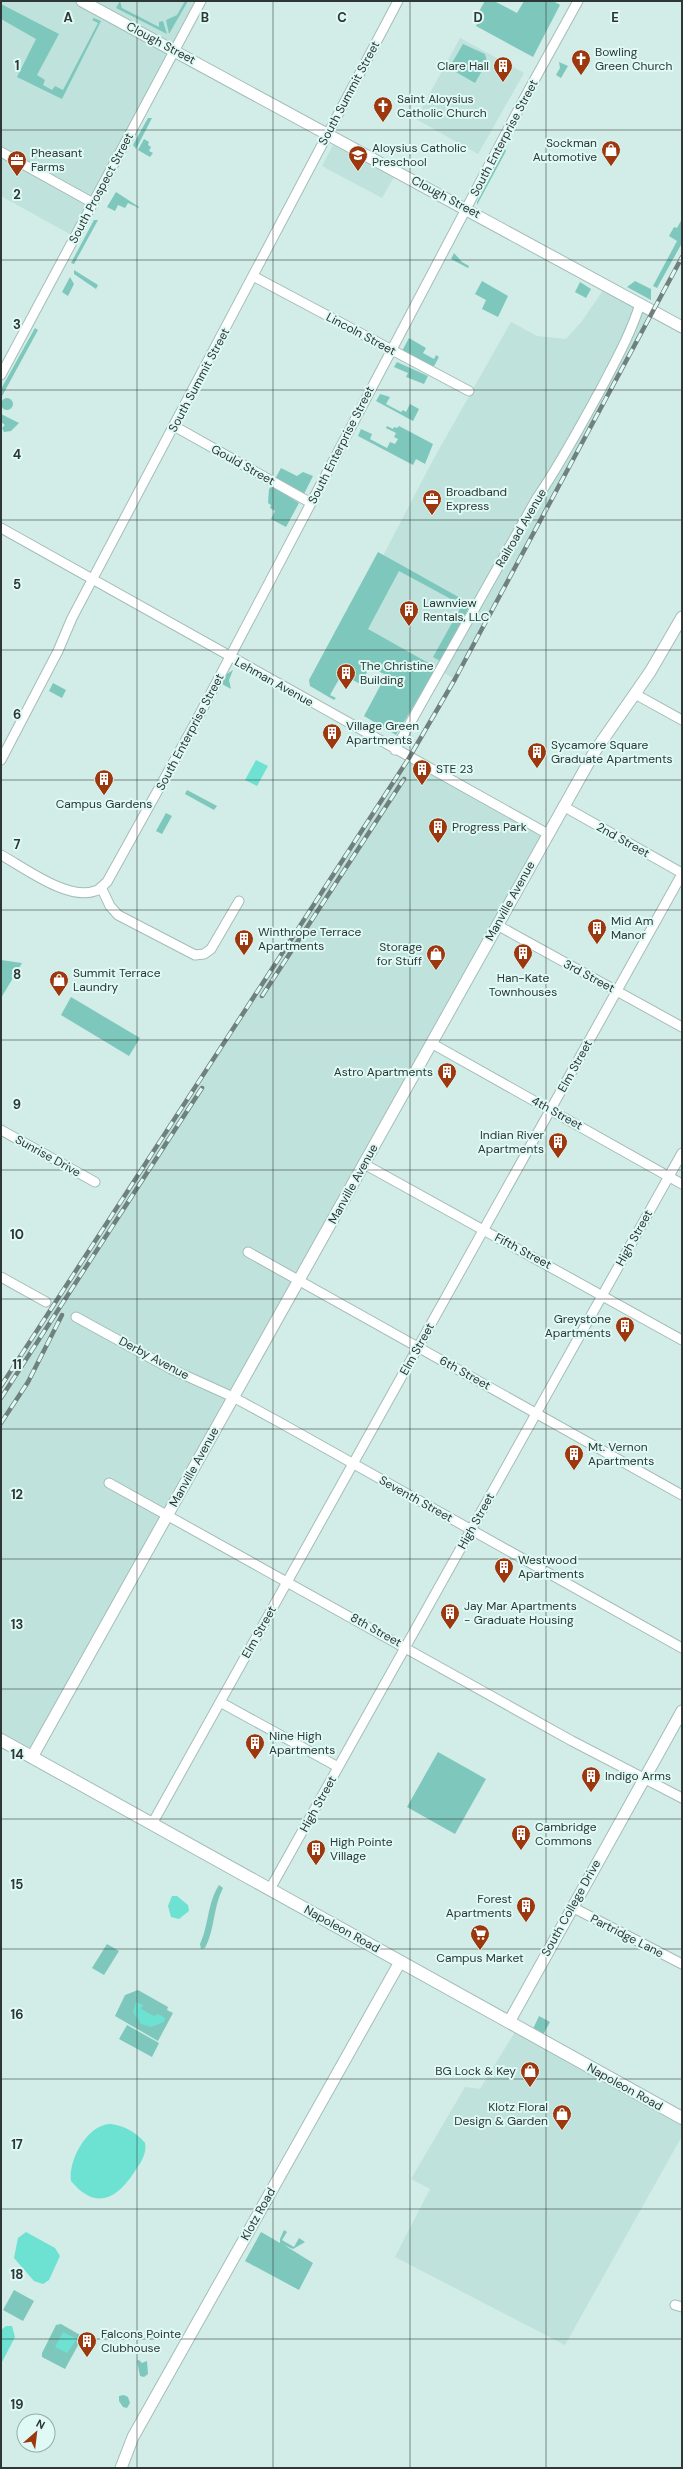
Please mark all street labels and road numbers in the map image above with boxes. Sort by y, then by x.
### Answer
street label: Clough Street [124,18,199,68]
street label: South Summit Street [315,38,383,148]
street label: South Enterprise Street [466,77,542,199]
street label: South Prospect Street [65,130,137,246]
street label: Clough Street [409,172,484,222]
street label: Lincoln Street [323,309,399,359]
street label: South Summit Street [165,325,233,435]
street label: South Enterprise Street [304,383,378,507]
street label: Gould Street [208,441,278,489]
street label: Railroad Avenue [492,486,550,570]
street label: Lehman Avenue [232,654,316,710]
street label: South Enterprise Street [152,671,228,793]
street label: 2nd Street [594,819,653,861]
street label: Manville Avenue [481,858,539,944]
street label: 3rd Street [561,956,618,996]
street label: Elm Street [554,1037,596,1095]
street label: 4th Street [529,1092,586,1134]
street label: Sunrise Drive [12,1131,84,1181]
street label: Manville Avenue [324,1141,382,1227]
street label: High Street [612,1207,656,1269]
street label: Fifth Street [492,1229,554,1273]
street label: Elm Street [396,1320,438,1378]
street label: Derby Avenue [116,1333,192,1383]
street label: 6th Street [436,1352,494,1394]
street label: Manville Avenue [165,1424,223,1510]
street label: Seventh Street [376,1472,456,1526]
street label: High Street [454,1490,498,1552]
street label: Elm Street [238,1603,280,1661]
street label: 8th Street [348,1609,405,1651]
street label: High Street [296,1773,340,1835]
street label: South College Drive [538,1857,604,1959]
street label: Napoleon Road [301,1902,383,1956]
street label: Partridge Lane [588,1911,667,1961]
street label: Napoleon Road [584,2060,666,2114]
street label: Klotz Road [237,2185,279,2243]

